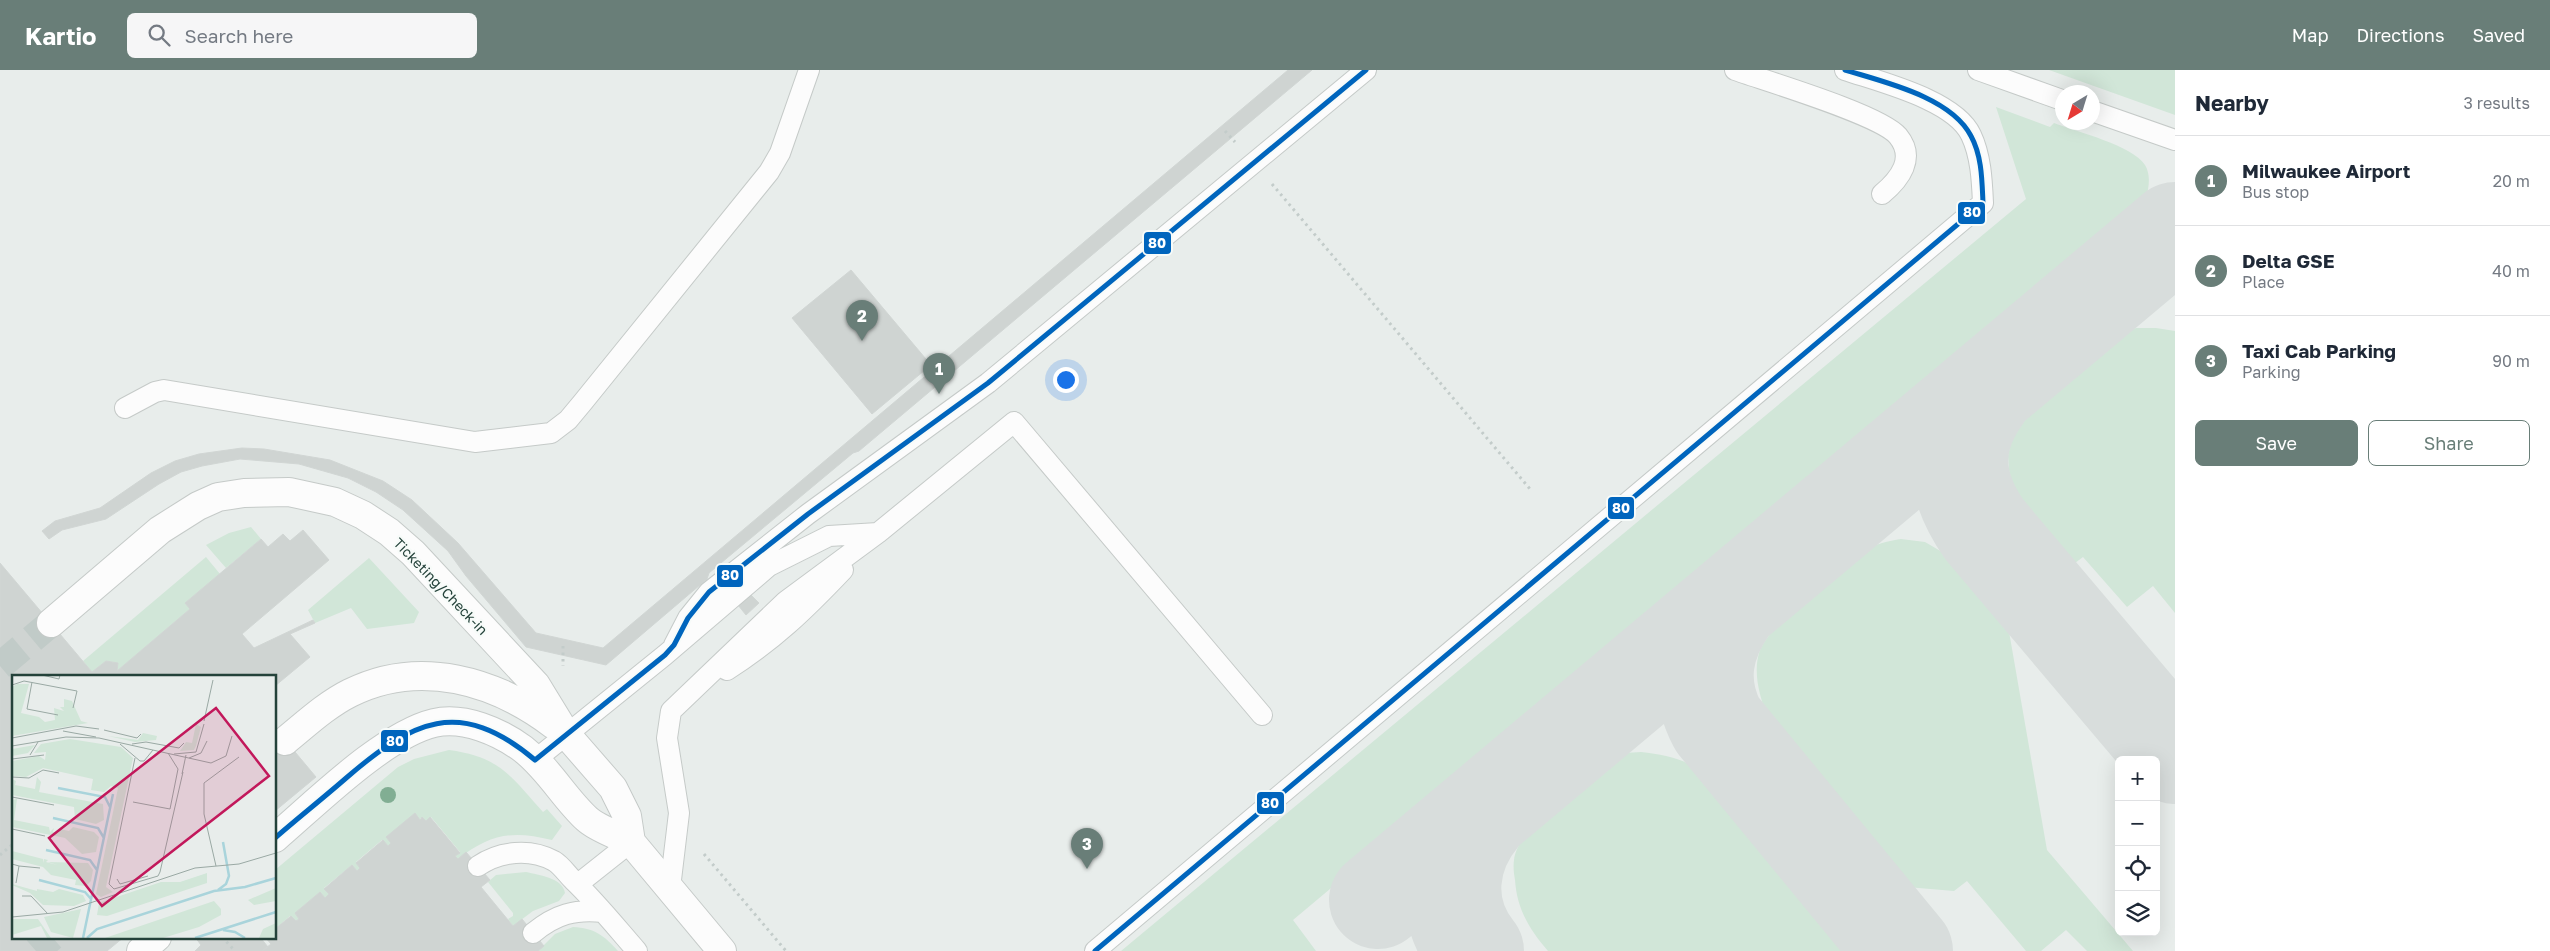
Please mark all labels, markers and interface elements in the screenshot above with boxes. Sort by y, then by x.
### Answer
search box [127,13,477,58]
text: Kartio [25,21,97,50]
icon: search [145,21,173,49]
text: Search here [185,24,293,47]
text: Map [2292,24,2328,46]
text: Directions [2356,24,2444,46]
text: Saved [2472,24,2525,46]
north arrow [2055,85,2100,130]
text: Nearby [2195,90,2269,116]
text: 3 results [2463,93,2530,113]
text: Milwaukee Airport [2242,159,2410,182]
text: 1 [2207,171,2215,191]
text: 20 m [2493,171,2530,191]
text: Bus stop [2242,182,2309,202]
line badge: 80 [1957,201,1986,225]
text: 80 [1963,203,1981,220]
line badge: 80 [1143,231,1172,255]
text: 80 [1148,234,1166,251]
text: Delta GSE [2242,249,2335,272]
text: 2 [2206,261,2216,281]
text: 40 m [2492,261,2530,281]
text: Place [2242,272,2285,292]
pin: 2 [846,300,878,341]
text: Taxi Cab Parking [2242,339,2396,362]
text: 3 [2206,351,2216,371]
text: 90 m [2492,351,2530,371]
pin: 1 [923,353,955,394]
text: Parking [2242,362,2301,382]
your location [1053,367,1079,393]
button: Save [2195,420,2358,466]
button: Share [2368,420,2530,466]
line badge: 80 [1607,496,1635,520]
text: 80 [1612,499,1630,516]
street label: Ticketing/Check-in [390,534,492,638]
line badge: 80 [716,564,744,588]
text: 80 [721,566,739,583]
inset map [12,675,276,938]
line badge: 80 [380,729,409,753]
text: 80 [386,732,404,749]
map controls [2115,756,2160,936]
button: + [2115,756,2160,801]
line badge: 80 [1256,791,1285,815]
text: 80 [1261,794,1279,811]
button: − [2115,801,2160,846]
pin: 3 [1071,828,1103,869]
button: locate [2115,846,2160,891]
button: layers [2115,891,2160,936]

